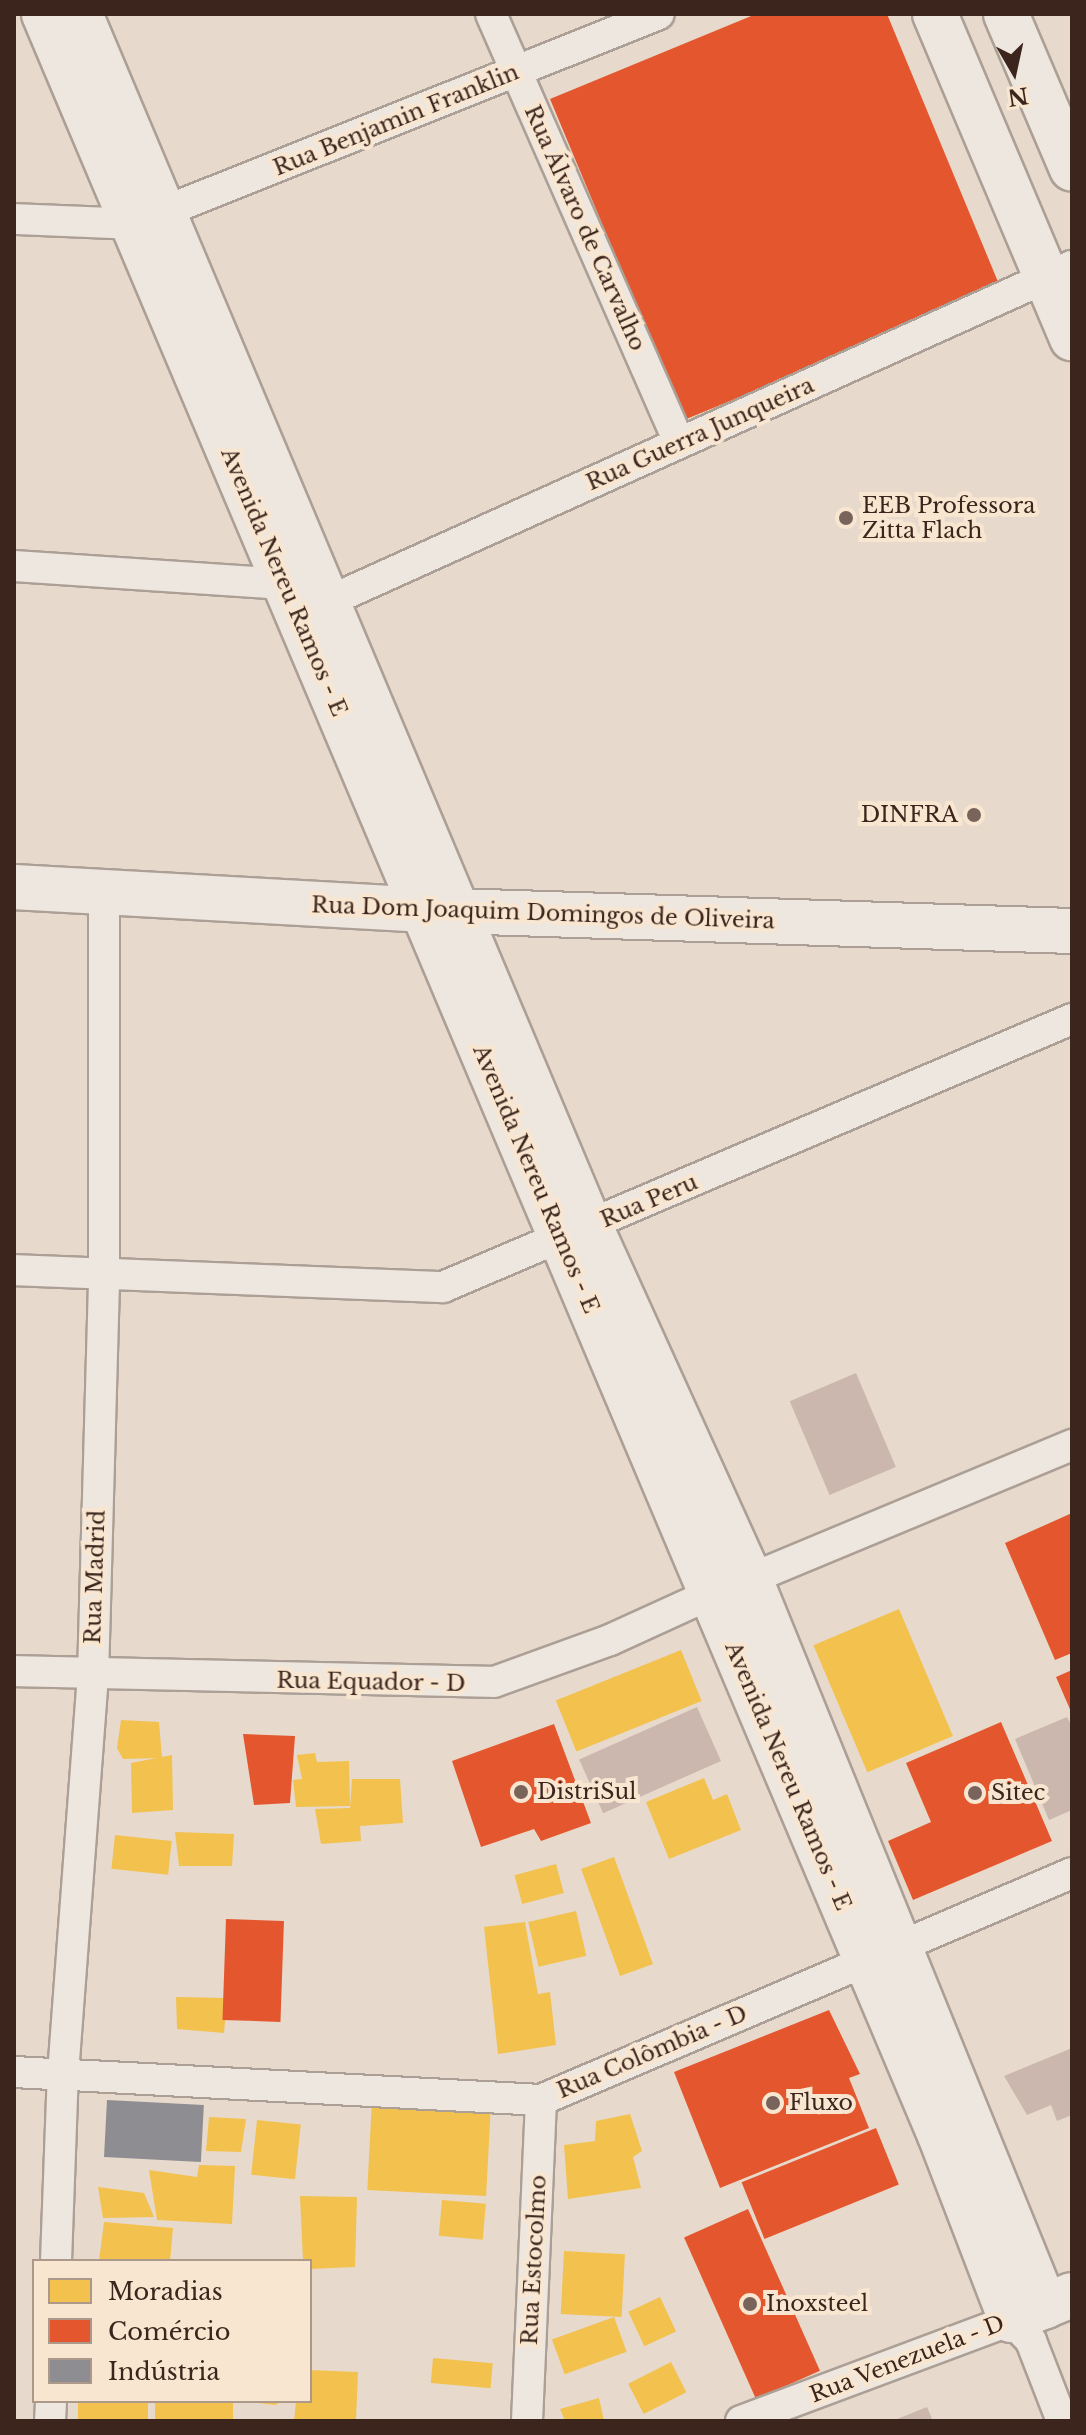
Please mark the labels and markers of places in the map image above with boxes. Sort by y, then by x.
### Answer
place label: EEB Professora Zitta Flach [862,492,1035,544]
marker: EEB Professora Zitta Flach [837,509,855,527]
place label: DINFRA [861,802,958,828]
marker: DINFRA [965,806,983,824]
place label: DistriSul [537,1779,636,1805]
place label: Sitec [991,1780,1045,1806]
marker: DistriSul [512,1783,530,1801]
marker: Sitec [966,1784,984,1802]
place label: Fluxo [789,2090,853,2116]
marker: Fluxo [764,2094,782,2112]
place label: Inoxsteel [766,2291,868,2317]
marker: Inoxsteel [741,2295,759,2313]

